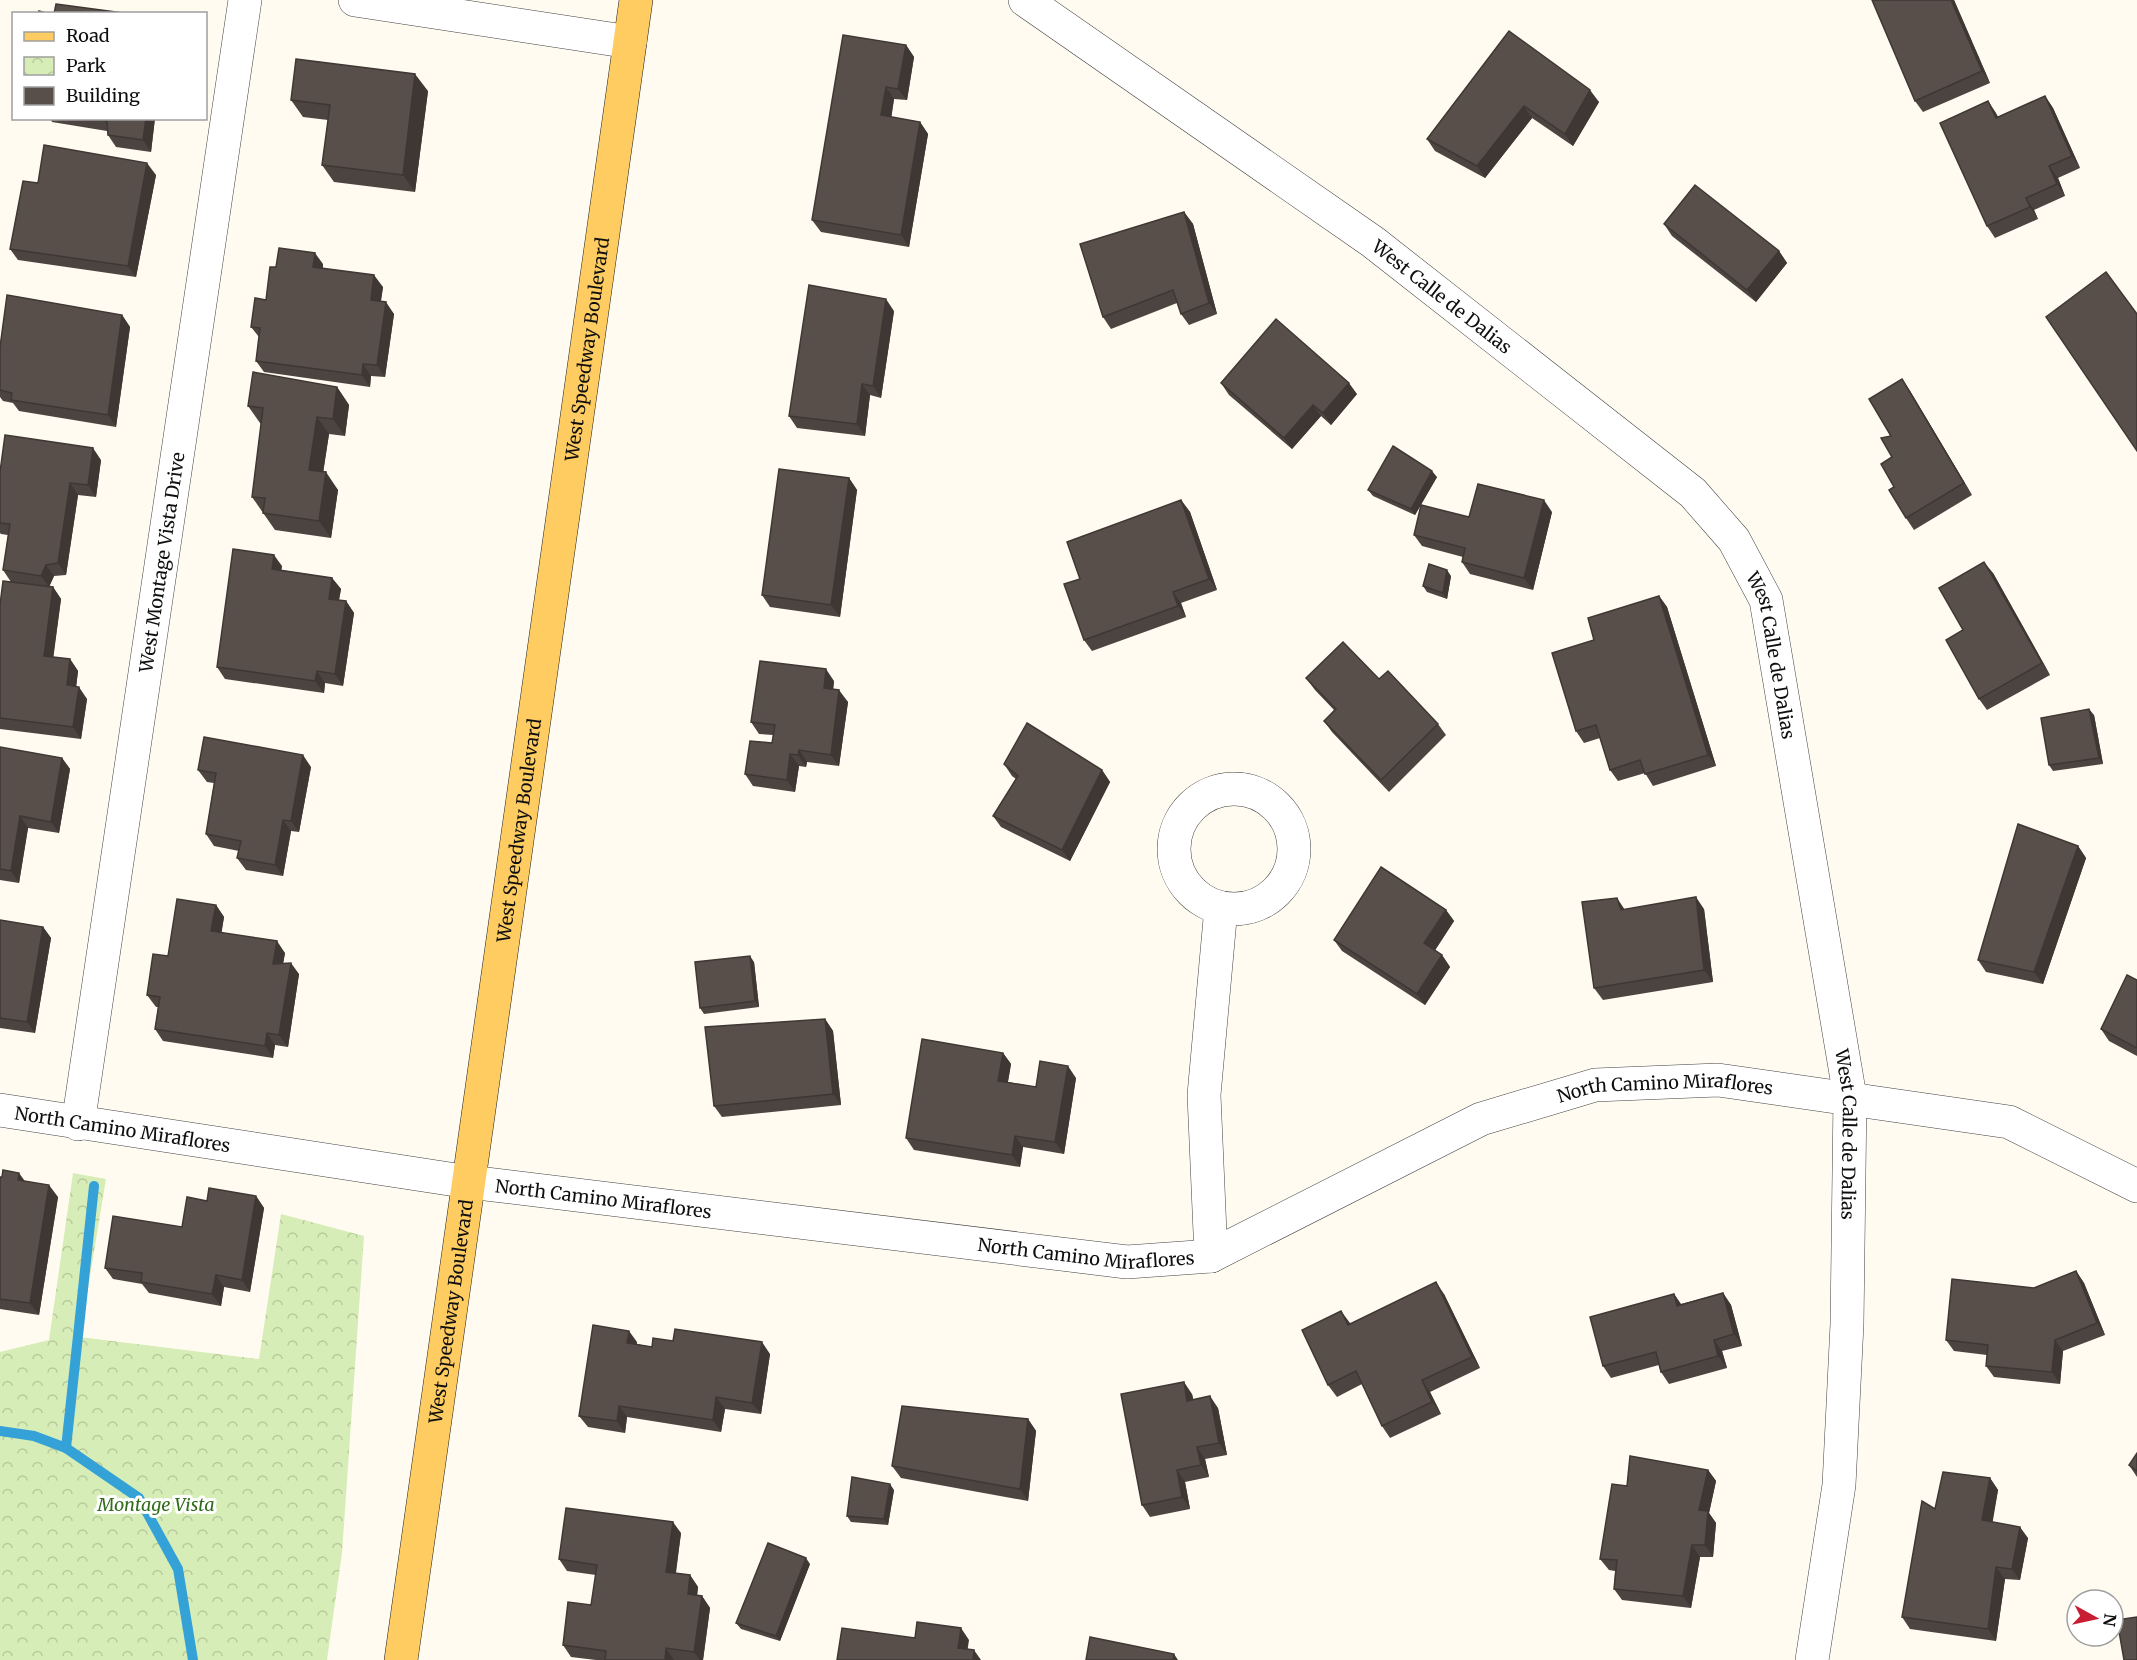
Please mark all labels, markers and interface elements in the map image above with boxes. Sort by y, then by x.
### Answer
legend [12,12,207,120]
text: Road [66,24,110,47]
text: Park [66,54,107,77]
text: Building [66,84,140,107]
street label: West Calle de Dalias [1367,234,1517,358]
street label: West Speedway Boulevard [559,235,614,464]
street label: West Montage Vista Drive [134,451,189,675]
street label: West Calle de Dalias [1741,567,1801,741]
street label: West Speedway Boulevard [491,717,546,945]
street label: West Calle de Dalias [1830,1046,1862,1220]
street label: North Camino Miraflores [1554,1068,1775,1107]
street label: North Camino Miraflores [13,1101,232,1157]
street label: North Camino Miraflores [494,1174,713,1223]
street label: West Speedway Boulevard [423,1198,478,1426]
street label: North Camino Miraflores [976,1232,1195,1274]
park label: Montage Vista [96,1493,215,1516]
north arrow [2065,1588,2125,1648]
text: N [2099,1612,2121,1628]

